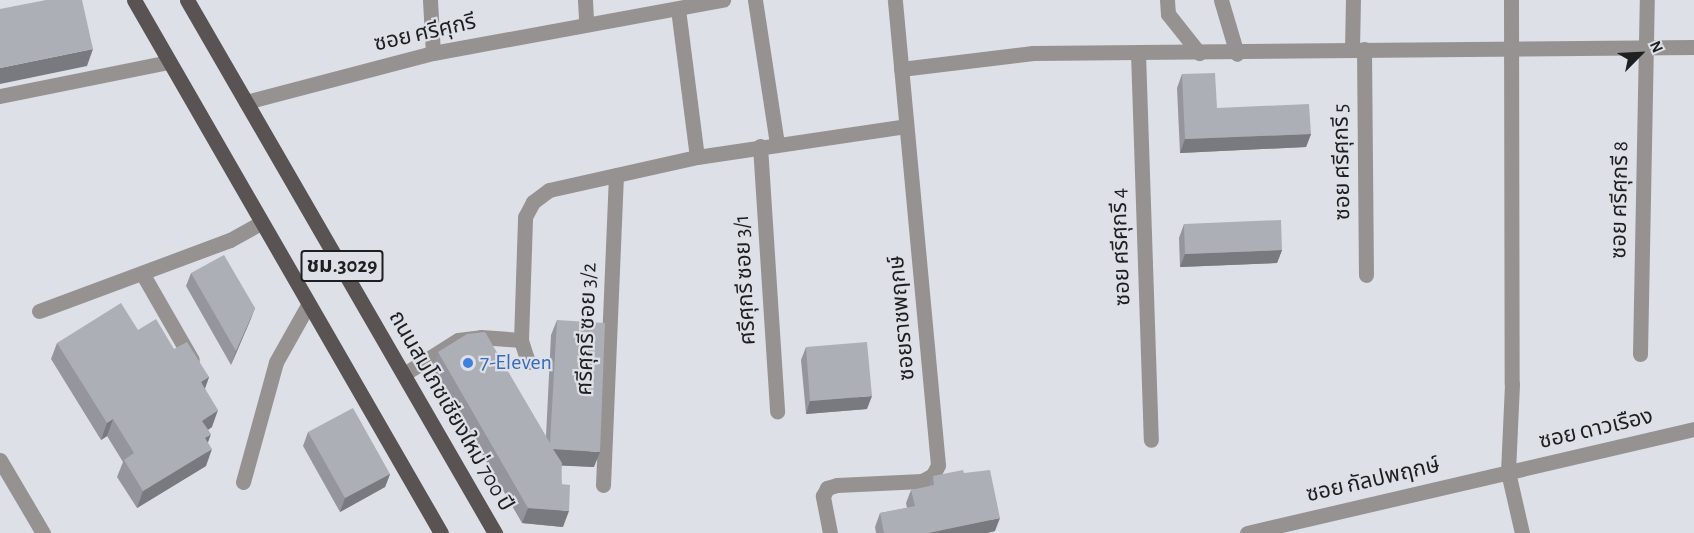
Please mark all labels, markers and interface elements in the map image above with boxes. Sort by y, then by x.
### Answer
street label: ซอย ศรีศุกรี [371,8,479,58]
north arrow [1610,24,1670,84]
text: N [1647,38,1666,55]
street label: ซอย ศรีศุกรี 5 [1328,103,1356,221]
street label: ซอย ศรีศุกรี 8 [1606,141,1634,259]
street label: ซอย ศรีศุกรี 4 [1106,188,1136,306]
street label: ศรีศุกรี ซอย 3/1 [728,214,762,346]
road number: ชม.3029 [300,248,384,284]
street label: ซอยราชพฤกษ์ [883,254,921,382]
street label: ศรีศุกรี ซอย 3/2 [571,262,603,396]
street label: ถนนสมโภชเชียงใหม่ 700 ปี [383,306,519,516]
place label: 7-Eleven [480,350,552,376]
marker: 7-Eleven [461,356,475,370]
street label: ซอย ดาวเรือง [1536,403,1656,455]
street label: ซอย กัลปพฤกษ์ [1304,452,1442,508]

